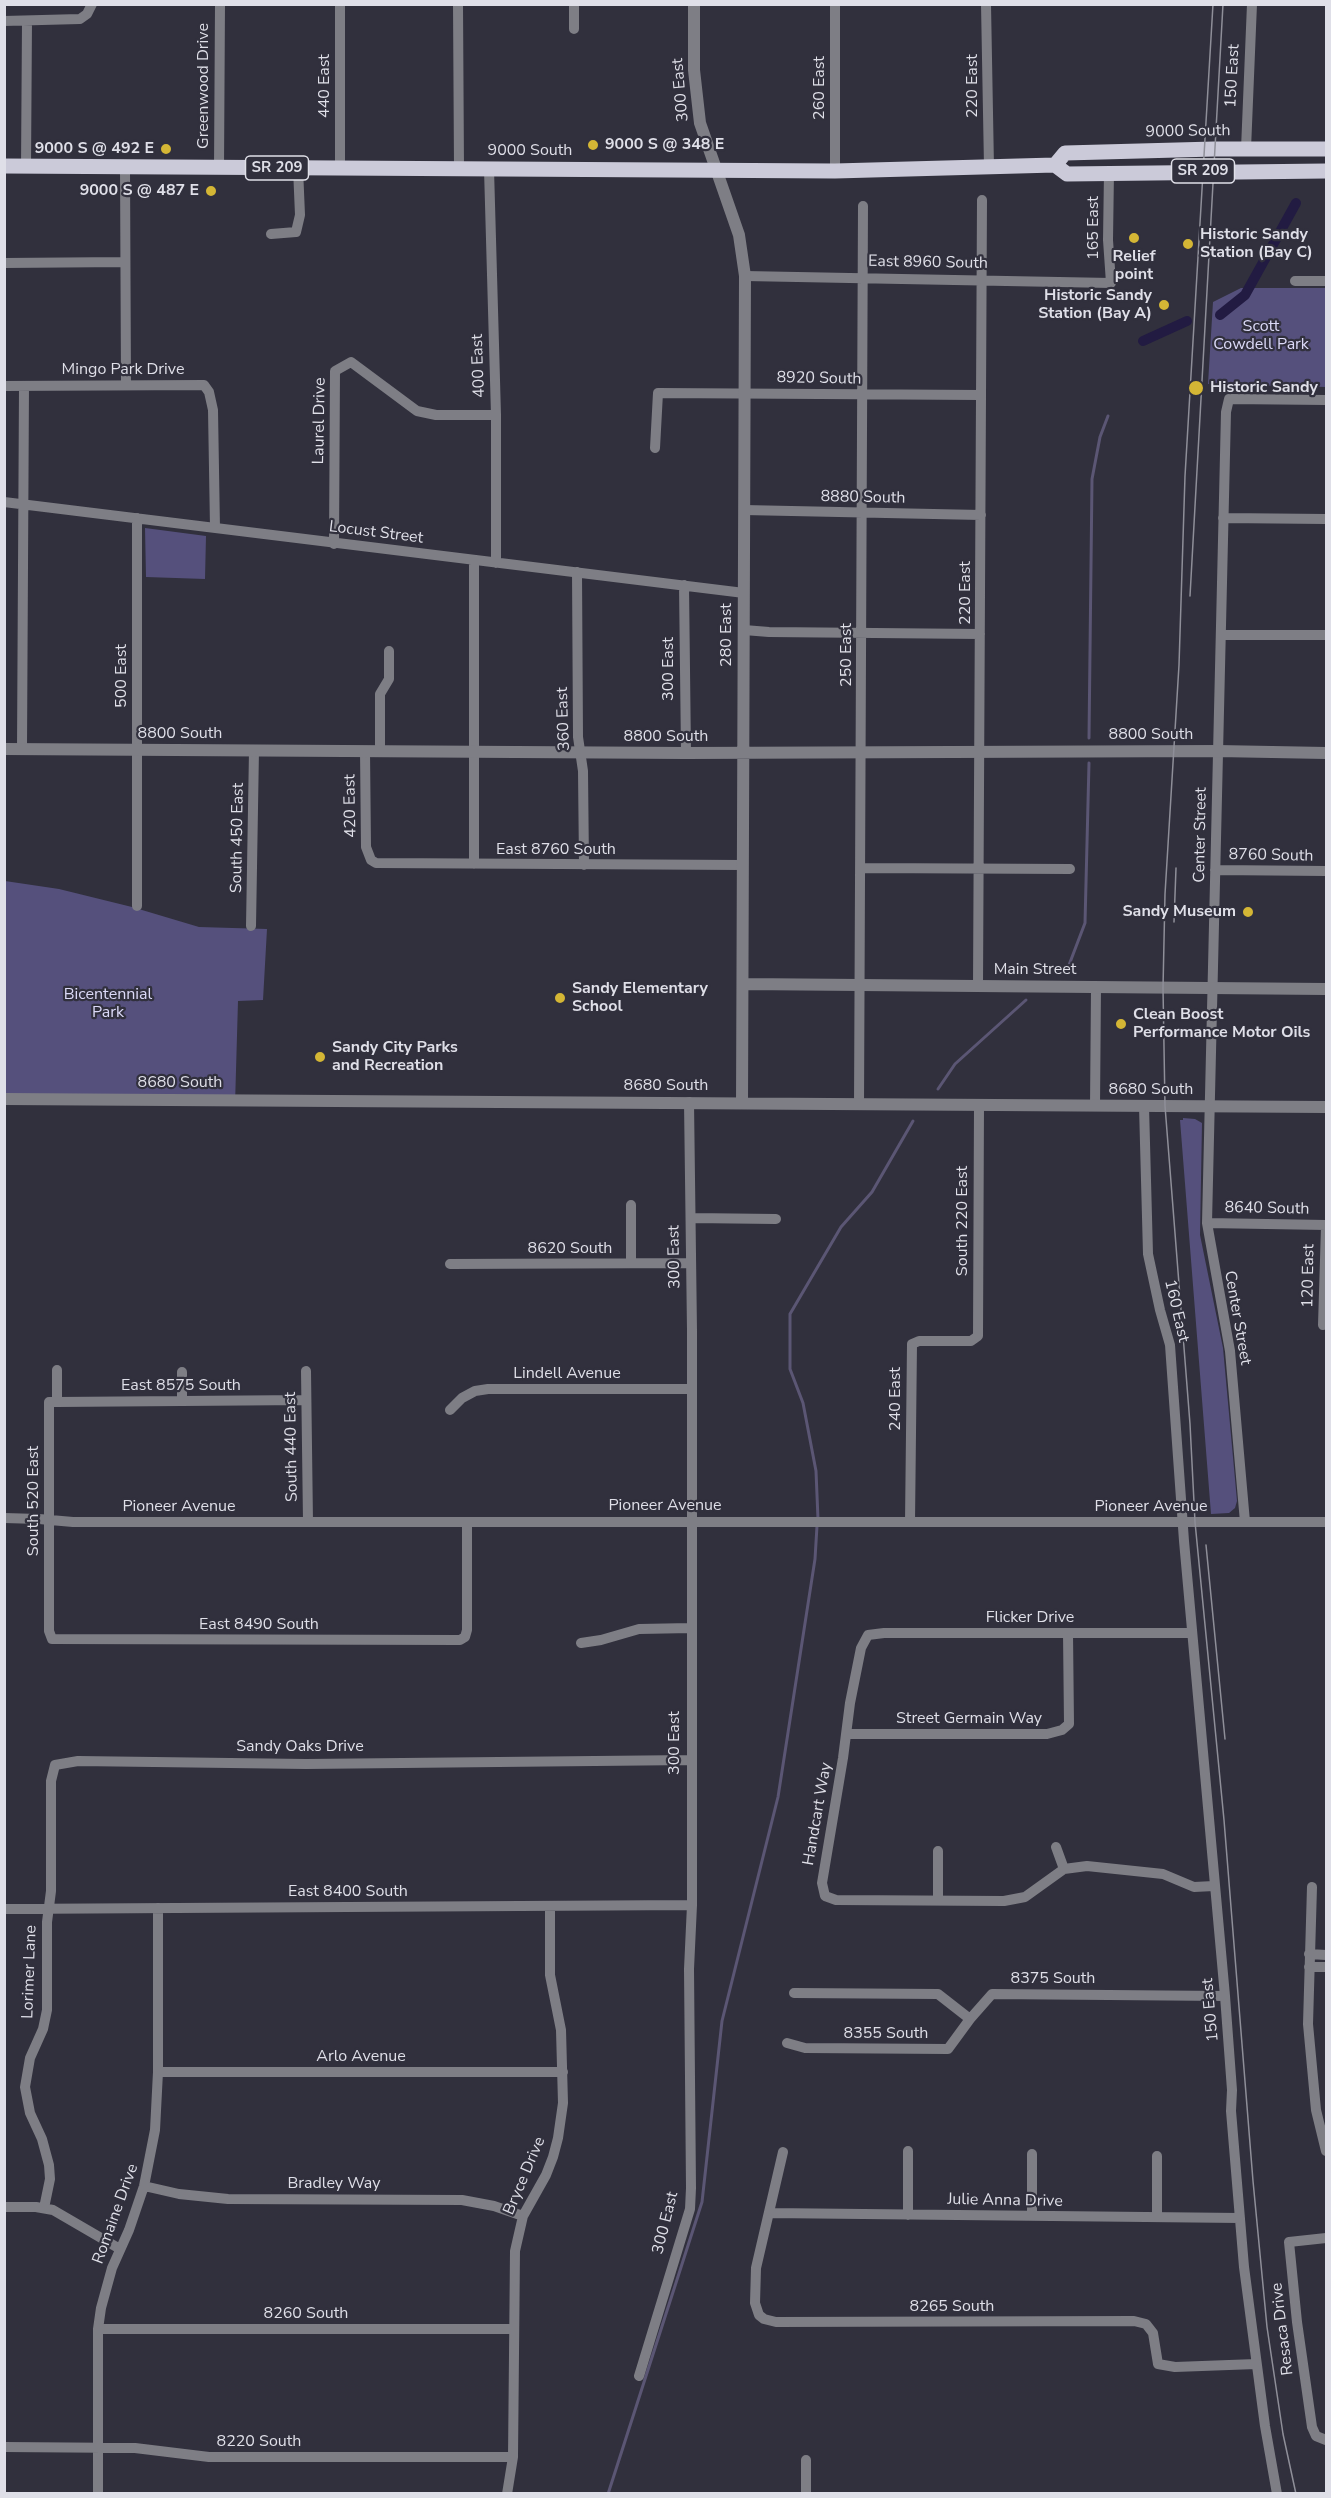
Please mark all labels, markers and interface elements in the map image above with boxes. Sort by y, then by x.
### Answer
street label: Greenwood Drive [194,23,214,149]
street label: 150 East [1222,44,1244,108]
street label: 440 East [315,54,335,118]
street label: 220 East [963,54,983,118]
street label: 260 East [810,56,830,120]
street label: 300 East [669,57,693,123]
street label: 9000 South [1145,122,1231,142]
place label: 9000 S @ 348 E [605,135,724,155]
marker: 9000 S @ 348 E [586,138,600,152]
place label: 9000 S @ 492 E [35,139,154,159]
street label: 9000 South [488,141,572,161]
marker: 9000 S @ 492 E [159,142,173,156]
road number: SR 209 [246,156,308,180]
road number: SR 209 [1172,159,1234,183]
place label: 9000 S @ 487 E [80,181,199,201]
marker: 9000 S @ 487 E [204,184,218,198]
street label: 165 East [1084,196,1104,260]
place label: Historic Sandy Station (Bay C) [1200,225,1313,263]
marker: Relief point [1127,231,1141,245]
marker: Historic Sandy Station (Bay C) [1181,237,1195,251]
place label: Relief point [1112,247,1156,285]
street label: East 8960 South [868,252,988,274]
place label: Historic Sandy Station (Bay A) [1038,286,1152,324]
marker: Historic Sandy Station (Bay A) [1157,298,1171,312]
park label: Scott Cowdell Park [1213,317,1309,355]
street label: 400 East [468,334,490,398]
street label: Mingo Park Drive [62,360,184,380]
street label: 8920 South [776,369,862,389]
street label: Laurel Drive [310,377,330,465]
place label: Historic Sandy [1210,378,1318,398]
marker: Historic Sandy [1187,379,1205,397]
street label: 8880 South [820,488,906,508]
street label: Locust Street [328,518,424,548]
street label: 220 East [956,561,976,625]
street label: 280 East [717,603,737,667]
street label: 250 East [837,623,857,687]
street label: 300 East [659,637,679,701]
street label: 500 East [112,644,132,708]
street label: 360 East [553,687,575,751]
street label: 8800 South [138,724,222,744]
street label: 8800 South [1109,725,1193,745]
street label: 8800 South [624,727,708,747]
street label: 420 East [341,774,361,838]
street label: South 450 East [227,783,249,893]
street label: Center Street [1191,787,1211,883]
street label: East 8760 South [496,840,616,860]
street label: 8760 South [1228,846,1314,866]
place label: Sandy Museum [1123,902,1236,922]
marker: Sandy Museum [1241,905,1255,919]
street label: Main Street [994,960,1076,980]
place label: Sandy Elementary School [572,979,708,1017]
park label: Bicentennial Park [64,985,152,1023]
marker: Sandy Elementary School [553,991,567,1005]
place label: Clean Boost Performance Motor Oils [1133,1005,1310,1043]
marker: Clean Boost Performance Motor Oils [1114,1017,1128,1031]
place label: Sandy City Parks and Recreation [332,1038,458,1076]
marker: Sandy City Parks and Recreation [313,1050,327,1064]
street label: 8680 South [138,1073,222,1093]
street label: 8680 South [624,1076,708,1096]
street label: 8680 South [1109,1080,1193,1100]
street label: South 220 East [953,1166,973,1276]
street label: 8640 South [1224,1199,1310,1219]
street label: 300 East [665,1225,685,1289]
street label: 8620 South [528,1239,612,1259]
street label: 120 East [1299,1244,1319,1308]
street label: Center Street [1219,1269,1255,1367]
street label: 160 East [1159,1278,1193,1344]
street label: Lindell Avenue [513,1364,621,1384]
street label: 240 East [886,1367,906,1431]
street label: East 8575 South [121,1376,241,1396]
street label: South 440 East [281,1392,303,1502]
street label: South 520 East [24,1446,44,1556]
street label: Pioneer Avenue [608,1496,722,1516]
street label: Pioneer Avenue [122,1497,236,1517]
street label: Pioneer Avenue [1094,1497,1208,1517]
street label: Flicker Drive [986,1608,1074,1628]
street label: East 8490 South [199,1615,319,1635]
street label: Street Germain Way [896,1709,1042,1729]
street label: 300 East [665,1711,685,1775]
street label: Sandy Oaks Drive [236,1737,364,1757]
street label: Handcart Way [800,1761,836,1867]
street label: East 8400 South [288,1882,408,1902]
street label: Lorimer Lane [19,1925,41,2019]
street label: 8375 South [1011,1969,1095,1989]
street label: 150 East [1199,1977,1223,2043]
street label: 8355 South [844,2024,928,2044]
street label: Arlo Avenue [316,2047,406,2067]
street label: Bryce Drive [500,2134,550,2218]
street label: Romaine Drive [89,2161,143,2267]
street label: Bradley Way [288,2174,380,2194]
street label: 300 East [649,2190,683,2256]
street label: Julie Anna Drive [947,2190,1063,2212]
street label: Resaca Drive [1268,2282,1298,2376]
street label: 8265 South [910,2297,994,2317]
street label: 8260 South [264,2304,348,2324]
street label: 8220 South [217,2432,301,2452]

